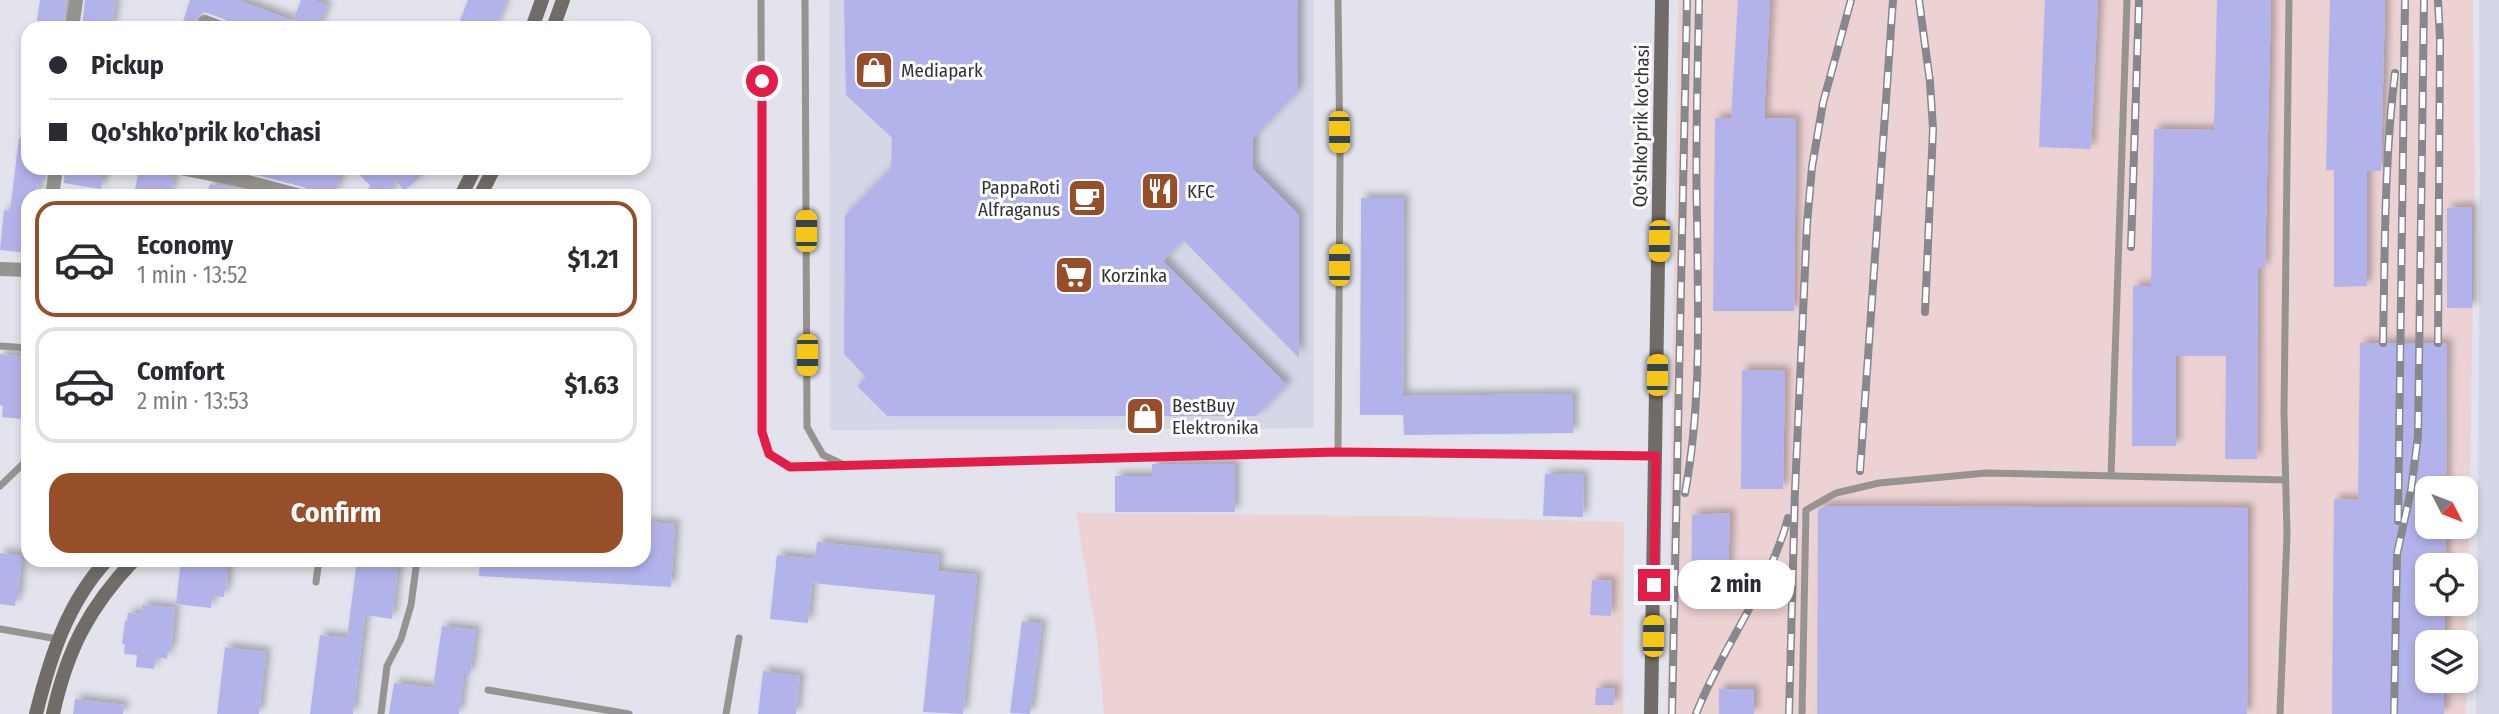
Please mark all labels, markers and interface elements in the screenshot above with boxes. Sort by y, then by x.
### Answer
street label: Qo'shko'prik ko'chasi [1628,44,1654,208]
shop icon: Mediapark [853,49,895,91]
text: Pickup [91,50,164,81]
place label: Mediapark [901,59,983,82]
route start [746,65,778,97]
car [1329,111,1350,153]
text: Qo'shko'prik ko'chasi [91,117,321,148]
restaurant icon: KFC [1139,170,1181,212]
place label: PappaRoti Alfraganus [978,176,1060,221]
cafe icon: PappaRoti Alfraganus [1066,177,1108,219]
place label: KFC [1187,180,1215,203]
car [796,210,817,252]
car [1649,220,1670,262]
icon: car [53,228,116,291]
text: Economy [137,230,233,261]
text: $1.21 [567,244,619,275]
car [1329,244,1350,286]
supermarket icon: Korzinka [1053,254,1095,296]
text: 1 min · 13:52 [137,261,247,289]
place label: Korzinka [1101,264,1167,287]
car [797,334,818,376]
icon: car [53,354,116,417]
car [1647,354,1668,396]
text: Comfort [137,356,225,387]
text: $1.63 [565,370,619,401]
text: 2 min · 13:53 [137,387,249,415]
place label: BestBuy Elektronika [1172,394,1259,439]
shop icon: BestBuy Elektronika [1124,395,1166,437]
button: Confirm [49,473,623,553]
north arrow [2415,476,2478,539]
map controls [2415,476,2478,693]
button: locate [2415,553,2478,616]
callout: 2 min [1678,560,1794,610]
route end [1638,569,1670,601]
text: 2 min [1711,570,1762,598]
car [1643,615,1664,657]
button: layers [2415,630,2478,693]

